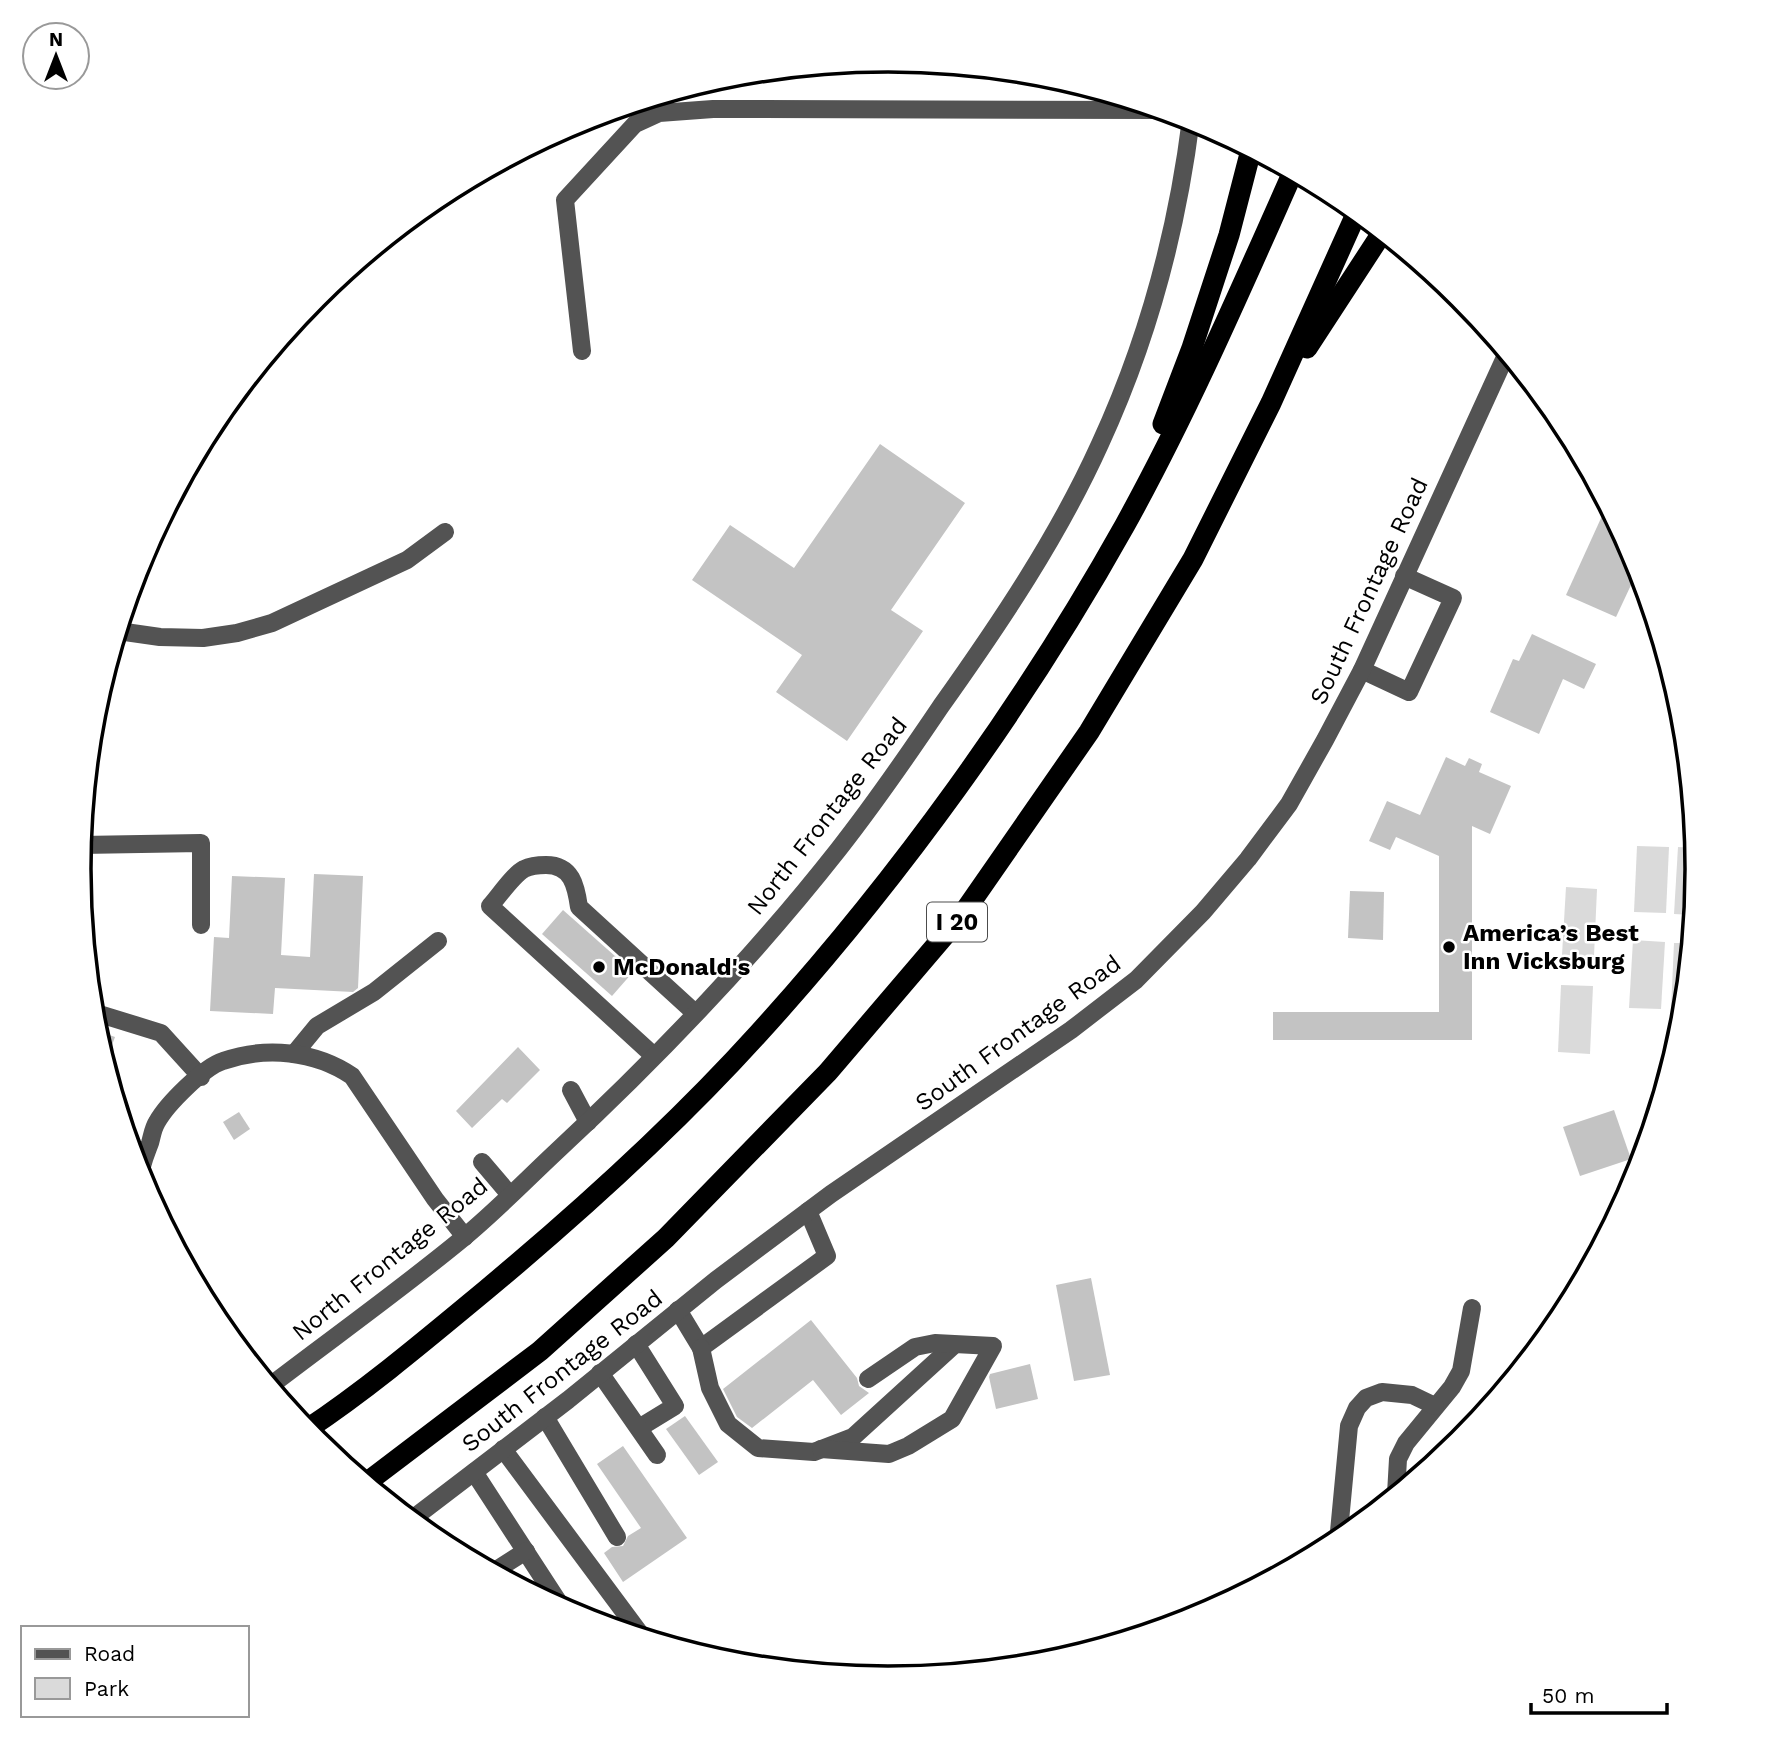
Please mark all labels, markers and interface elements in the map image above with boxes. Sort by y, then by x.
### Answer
north arrow [21,21,91,91]
text: N [49,28,63,51]
street label: South Frontage Road [1304,473,1434,709]
street label: North Frontage Road [741,712,913,920]
road number: I 20 [927,903,987,942]
place label: America’s Best Inn Vicksburg [1463,919,1639,975]
marker: America’s Best Inn Vicksburg [1441,939,1457,955]
street label: South Frontage Road [910,949,1126,1117]
place label: McDonald's [613,953,751,981]
marker: McDonald's [591,959,607,975]
street label: North Frontage Road [287,1172,493,1346]
street label: South Frontage Road [456,1284,668,1458]
legend [21,1626,248,1717]
text: Road [84,1641,135,1666]
scale bar [1531,1672,1668,1716]
text: Park [84,1676,129,1701]
text: 50 m [1542,1683,1594,1708]

